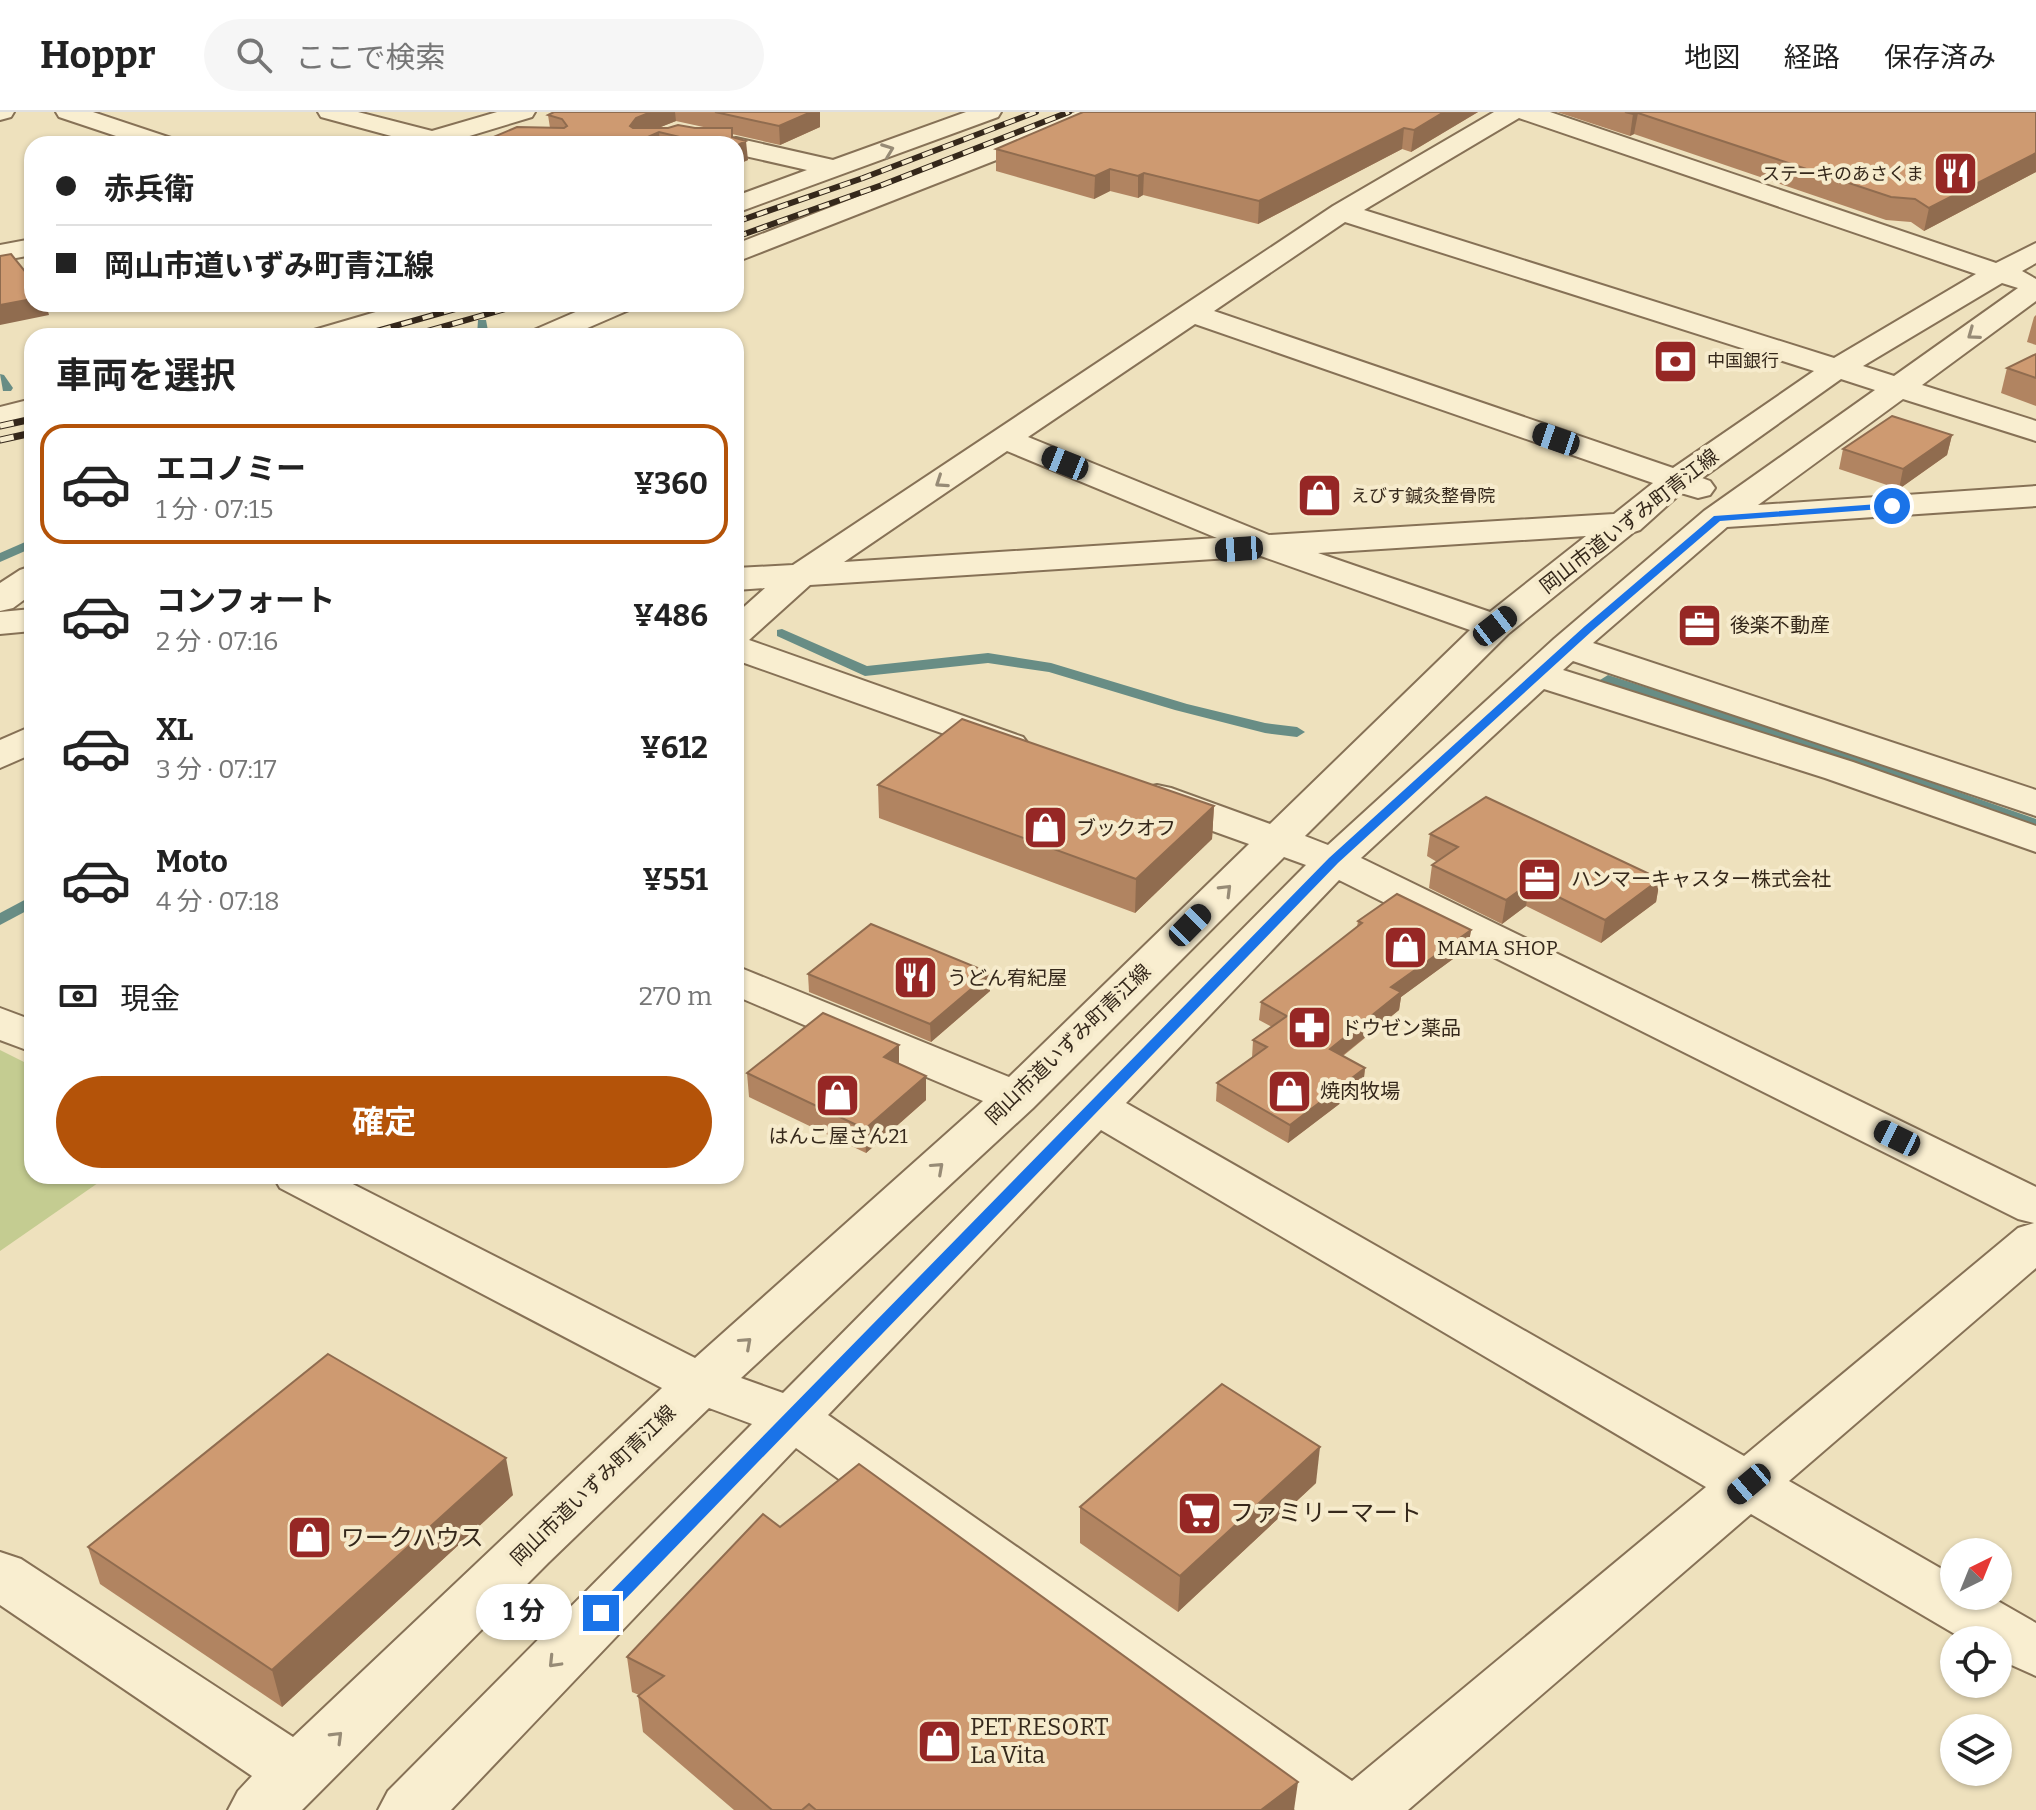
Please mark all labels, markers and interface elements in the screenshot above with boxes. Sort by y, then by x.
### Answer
search box [204,19,764,91]
text: Hoppr [40,32,156,78]
icon: search [232,33,276,77]
text: ここで検索 [296,40,446,76]
text: 地図 [1684,41,1740,74]
text: 経路 [1784,41,1840,74]
text: 保存済み [1884,41,1996,74]
one-way arrow [880,143,894,160]
restaurant icon: ステーキのあさくま [1931,150,1979,198]
place label: ステーキのあさくま [1762,163,1924,185]
text: 赤兵衛 [104,171,194,207]
text: 岡山市道いずみ町青江線 [104,248,434,284]
one-way arrow [1967,324,1981,338]
bank icon: 中国銀行 [1652,337,1700,385]
place label: 中国銀行 [1707,350,1779,372]
text: 車両を選択 [56,354,236,398]
car [1529,420,1583,458]
car [1038,443,1092,483]
street label: 岡山市道いずみ町青江線 [1535,444,1723,598]
icon: car [60,448,132,520]
text: エコノミー [156,451,306,487]
text: ¥360 [634,466,708,502]
one-way arrow [935,472,949,487]
shop icon: えびす鍼灸整骨院 [1296,472,1344,520]
place label: えびす鍼灸整骨院 [1351,485,1495,507]
route start [1874,488,1910,524]
text: 1 分 · 07:15 [156,494,273,525]
car [1214,535,1264,563]
icon: car [60,580,132,652]
text: コンフォート [156,583,335,619]
text: ¥486 [633,598,708,634]
office icon: 後楽不動産 [1675,601,1723,649]
car [1469,602,1521,650]
place label: 後楽不動産 [1730,613,1830,637]
text: 2 分 · 07:16 [156,626,278,657]
icon: car [60,712,132,784]
text: XL [156,712,193,748]
text: ¥612 [640,730,708,766]
text: 3 分 · 07:17 [156,754,276,785]
shop icon: ブックオフ [1021,804,1069,852]
place label: ブックオフ [1076,816,1176,840]
icon: car [60,844,132,916]
text: Moto [156,844,228,880]
office icon: ハンマーキャスター株式会社 [1516,855,1564,903]
text: ¥551 [642,862,708,898]
place label: ハンマーキャスター株式会社 [1571,867,1831,891]
one-way arrow [1217,885,1231,899]
text: 4 分 · 07:18 [156,886,280,917]
car [1165,900,1215,950]
shop icon: MAMA SHOP [1382,924,1430,972]
place label: MAMA SHOP [1437,936,1558,960]
restaurant icon: うどん宥紀屋 [892,954,940,1002]
street label: 岡山市道いずみ町青江線 [981,959,1155,1129]
place label: うどん宥紀屋 [947,966,1067,990]
icon: cash [56,974,100,1018]
text: 現金 [120,981,180,1017]
text: 270 m [639,981,712,1012]
pharmacy icon: ドウゼン薬品 [1286,1004,1334,1052]
place label: ドウゼン薬品 [1341,1016,1461,1040]
shop icon: 焼肉牧場 [1265,1067,1313,1115]
shop icon: はんこ屋さん21 [814,1072,862,1120]
button: 確定 [56,1076,712,1168]
place label: 焼肉牧場 [1320,1079,1400,1103]
car [1870,1117,1924,1159]
place label: はんこ屋さん21 [769,1124,908,1148]
one-way arrow [929,1163,944,1177]
one-way arrow [736,1338,751,1352]
street label: 岡山市道いずみ町青江線 [506,1400,680,1570]
car [1723,1459,1775,1509]
supermarket icon: ファミリーマート [1175,1489,1223,1537]
place label: ファミリーマート [1230,1499,1422,1527]
shop icon: ワークハウス [286,1514,334,1562]
place label: ワークハウス [341,1524,484,1552]
north arrow [1940,1538,2012,1610]
map controls [1940,1538,2012,1786]
callout: 1 分 [477,1585,573,1641]
route end [583,1595,619,1631]
text: 1 分 [503,1596,545,1627]
button: locate [1940,1626,2012,1698]
one-way arrow [549,1653,564,1667]
place label: PET RESORT La Vita [970,1713,1109,1769]
button: layers [1940,1714,2012,1786]
shop icon: PET RESORT La Vita [915,1717,963,1765]
one-way arrow [328,1732,342,1746]

